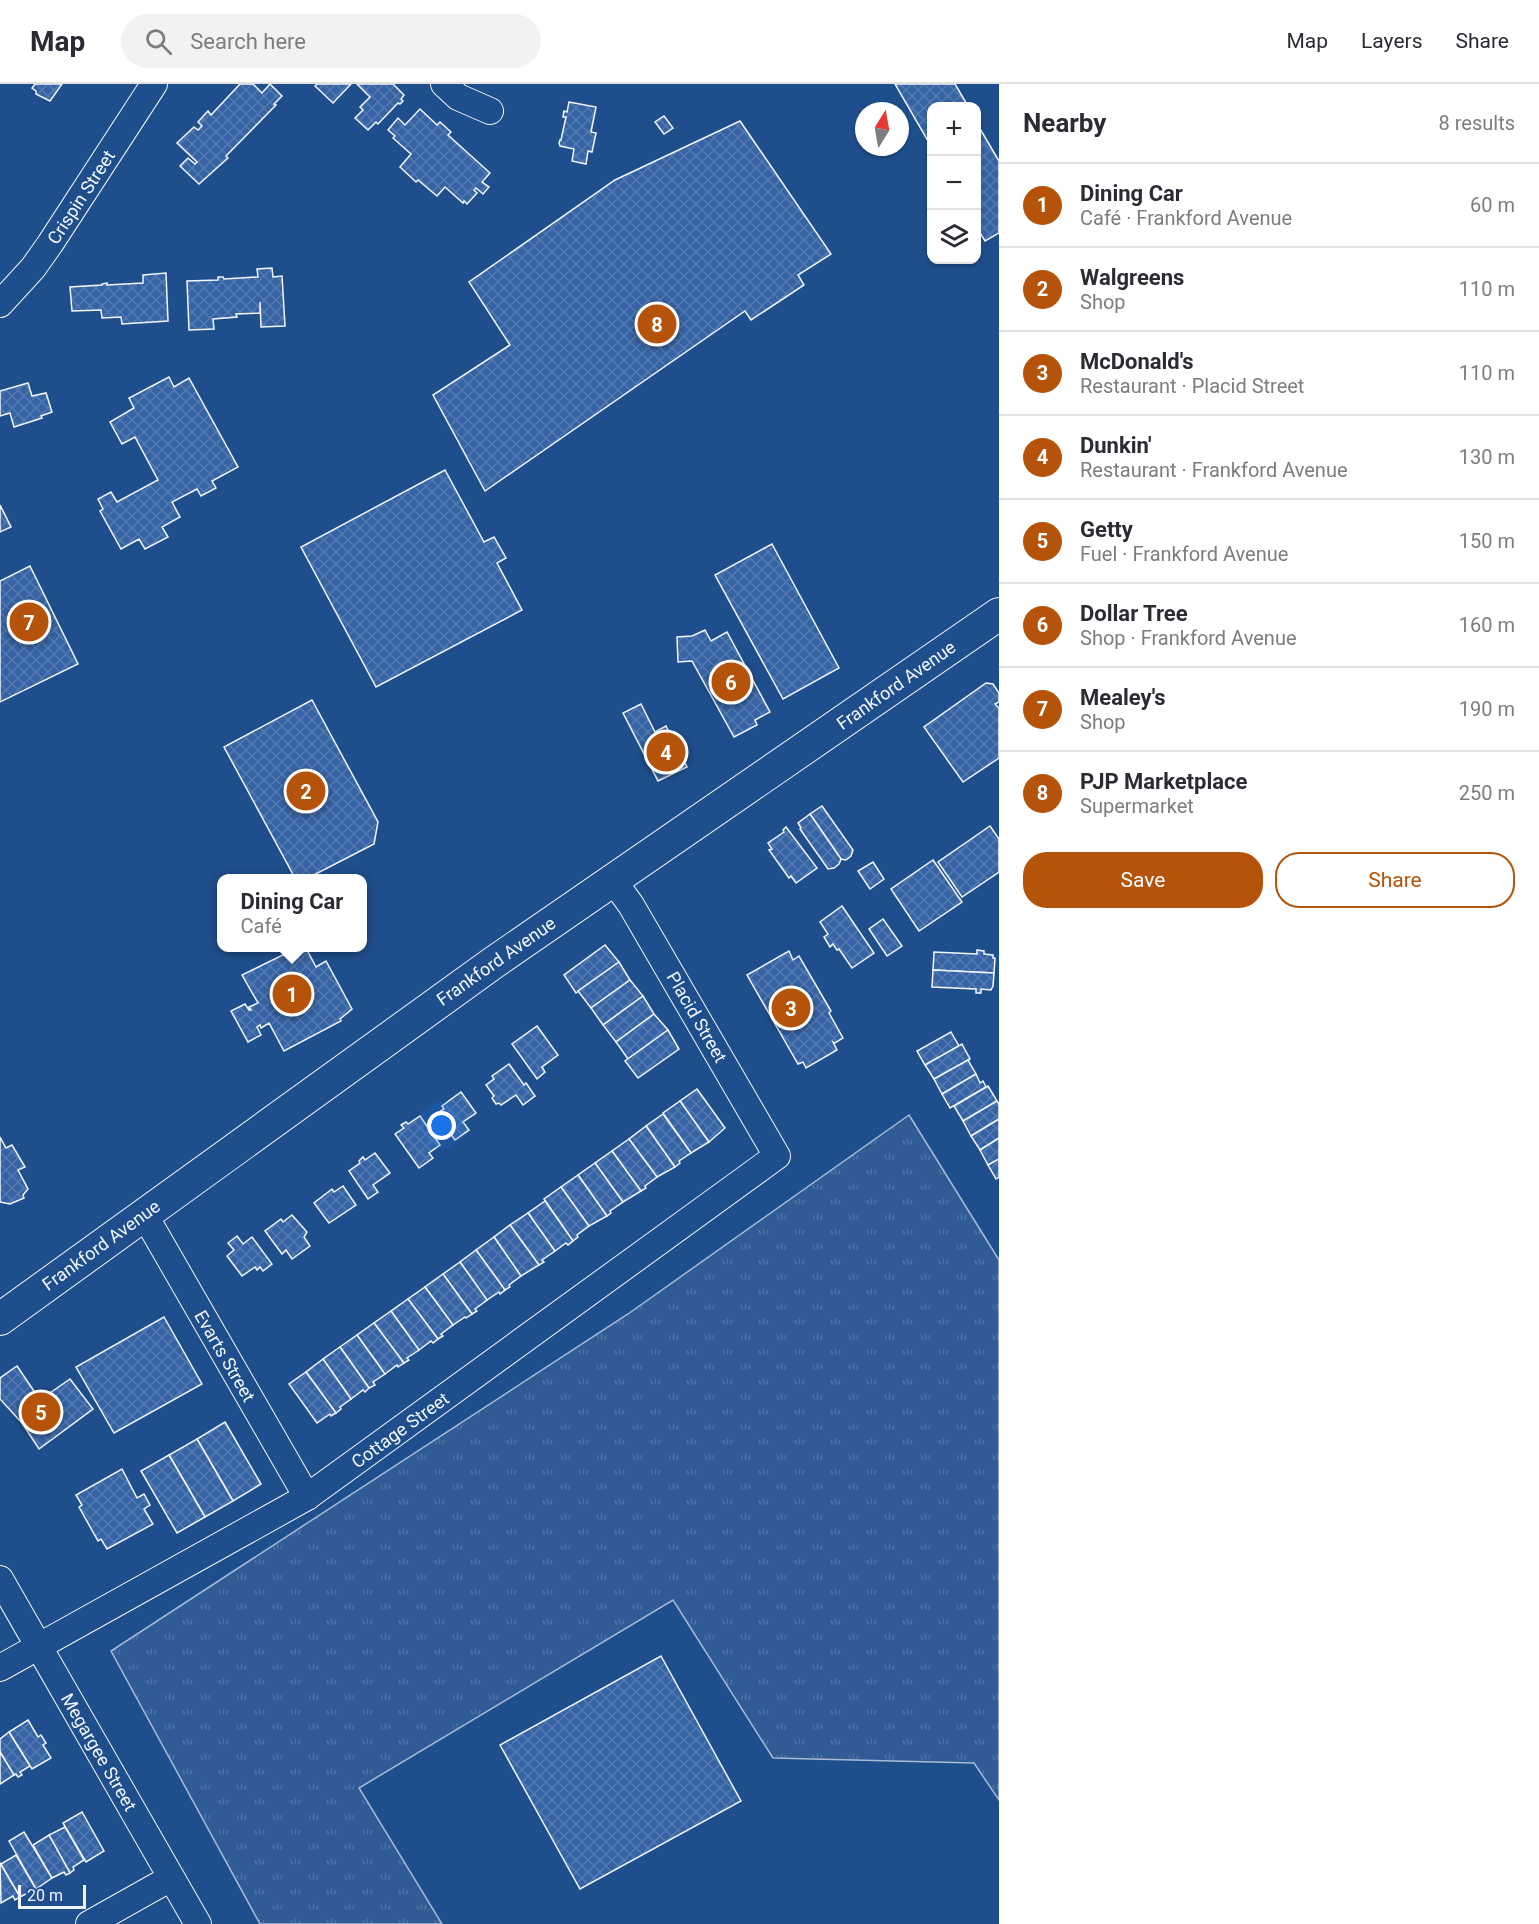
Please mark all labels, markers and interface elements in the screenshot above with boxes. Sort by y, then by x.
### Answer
search box [121,14,541,68]
text: Map [30,25,85,58]
icon: search [142,25,175,58]
text: Search here [190,29,306,54]
text: Map [1286,29,1328,53]
text: Layers [1361,29,1422,53]
text: Share [1455,29,1509,53]
north arrow [855,102,909,156]
map controls [927,102,981,264]
button: + [927,102,981,156]
text: Nearby [1023,108,1106,138]
text: 8 results [1439,111,1515,135]
street label: Crispin Street [43,146,119,248]
button: − [927,156,981,210]
text: Dining Car [1080,181,1183,206]
text: 1 [1037,193,1048,217]
text: 60 m [1470,193,1515,217]
text: Café · Frankford Avenue [1080,206,1292,230]
button: layers [927,210,981,264]
text: Walgreens [1080,265,1184,290]
text: 2 [1037,277,1048,301]
text: 110 m [1459,277,1515,301]
text: Shop [1080,290,1126,314]
pin: 8 [638,302,676,346]
text: McDonald's [1080,349,1194,374]
text: 3 [1037,361,1048,385]
text: 110 m [1459,361,1515,385]
text: Restaurant · Placid Street [1080,374,1304,398]
text: Dunkin' [1080,433,1151,458]
text: 4 [1037,445,1048,469]
text: 130 m [1459,445,1515,469]
text: Restaurant · Frankford Avenue [1080,458,1348,482]
text: Getty [1080,517,1133,542]
text: 5 [1037,529,1048,553]
text: 150 m [1459,529,1515,553]
text: Fuel · Frankford Avenue [1080,542,1288,566]
pin: 7 [9,600,48,644]
text: Dollar Tree [1080,601,1188,626]
text: 6 [1037,613,1048,637]
text: 160 m [1459,613,1515,637]
text: Shop · Frankford Avenue [1080,626,1297,650]
street label: Frankford Avenue [833,636,959,734]
pin: 6 [712,660,750,704]
text: Mealey's [1080,685,1166,710]
text: 7 [1037,697,1048,721]
text: 190 m [1459,697,1515,721]
text: Shop [1080,710,1126,734]
pin: 4 [646,730,686,774]
pin: 2 [286,768,326,814]
text: PJP Marketplace [1080,769,1247,794]
text: 8 [1037,781,1048,805]
text: 250 m [1459,781,1515,805]
text: Supermarket [1080,794,1194,818]
button: Save [1023,852,1263,908]
button: Share [1275,852,1515,908]
popup [217,874,367,952]
text: Dining Car [241,889,343,914]
street label: Frankford Avenue [433,912,559,1010]
text: Café [241,914,282,938]
street label: Placid Street [663,968,732,1066]
pin: 1 [272,972,312,1016]
pin: 3 [772,986,810,1030]
your location [427,1111,456,1140]
street label: Frankford Avenue [38,1195,164,1295]
street label: Evarts Street [190,1307,260,1406]
street label: Cottage Street [347,1388,453,1472]
pin: 5 [22,1390,60,1434]
street label: Megargee Street [57,1689,141,1815]
scale bar [18,1882,86,1910]
text: 20 m [27,1886,63,1905]

